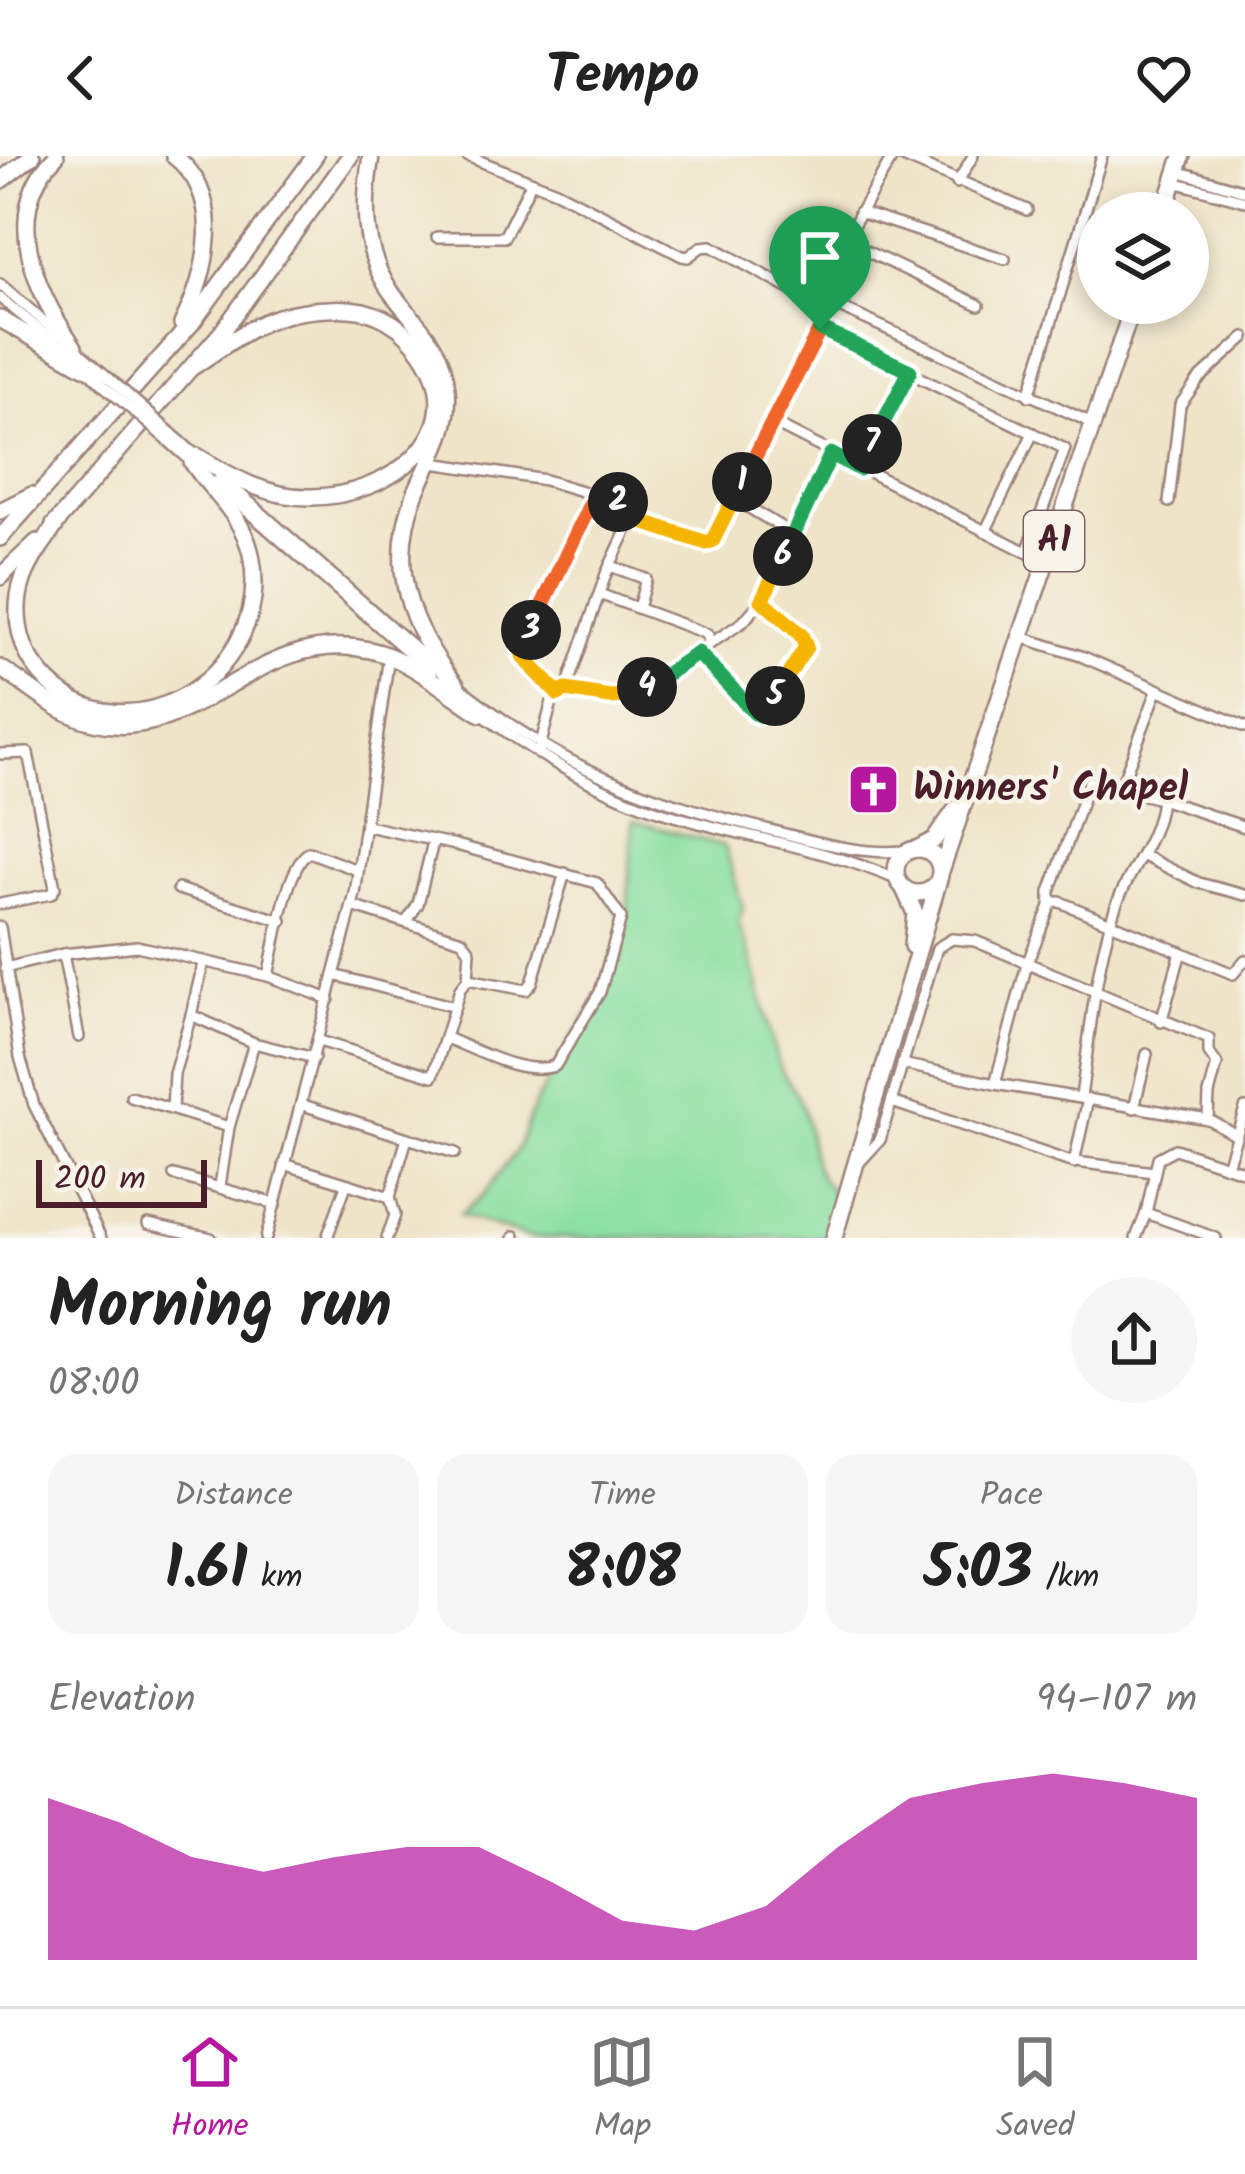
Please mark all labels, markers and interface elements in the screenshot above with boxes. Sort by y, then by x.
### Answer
text: Tempo [546,35,699,121]
icon: back [48,45,114,111]
icon: heart [1131,45,1197,111]
map controls [1077,192,1209,324]
button: layers [1077,192,1209,324]
pin [769,206,871,329]
icon: arrive [787,224,853,290]
pin: 7 [842,414,902,474]
text: 7 [864,417,880,470]
pin: 1 [712,452,772,512]
text: 1 [737,455,747,508]
pin: 2 [588,472,648,532]
text: 2 [608,475,628,528]
road number: A1 [1024,511,1084,571]
pin: 6 [753,526,813,586]
text: 6 [774,529,792,582]
pin: 3 [501,600,561,660]
text: 3 [522,603,540,656]
pin: 4 [617,657,677,717]
text: 4 [638,660,656,713]
pin: 5 [745,666,805,726]
text: 5 [767,669,783,722]
place label: Winners' Chapel [913,759,1189,821]
church icon: Winners' Chapel [846,762,902,818]
scale bar [36,1154,207,1207]
text: 200 m [54,1154,146,1207]
text: Morning run [48,1256,392,1361]
button: share [1071,1277,1197,1403]
text: 08:00 [48,1354,140,1416]
text: Distance [174,1470,293,1523]
text: Time [589,1470,656,1523]
text: Pace [980,1470,1043,1523]
text: 1.61 [165,1523,248,1619]
text: 8:08 [564,1523,681,1619]
text: 5:03 [924,1523,1033,1619]
text: km [248,1552,302,1605]
text: /km [1033,1552,1099,1605]
text: Elevation [48,1670,196,1732]
text: 94–107 m [1036,1670,1197,1732]
tab: Home [170,2029,249,2154]
tab: Map [589,2029,655,2154]
tab: Saved [996,2029,1075,2154]

